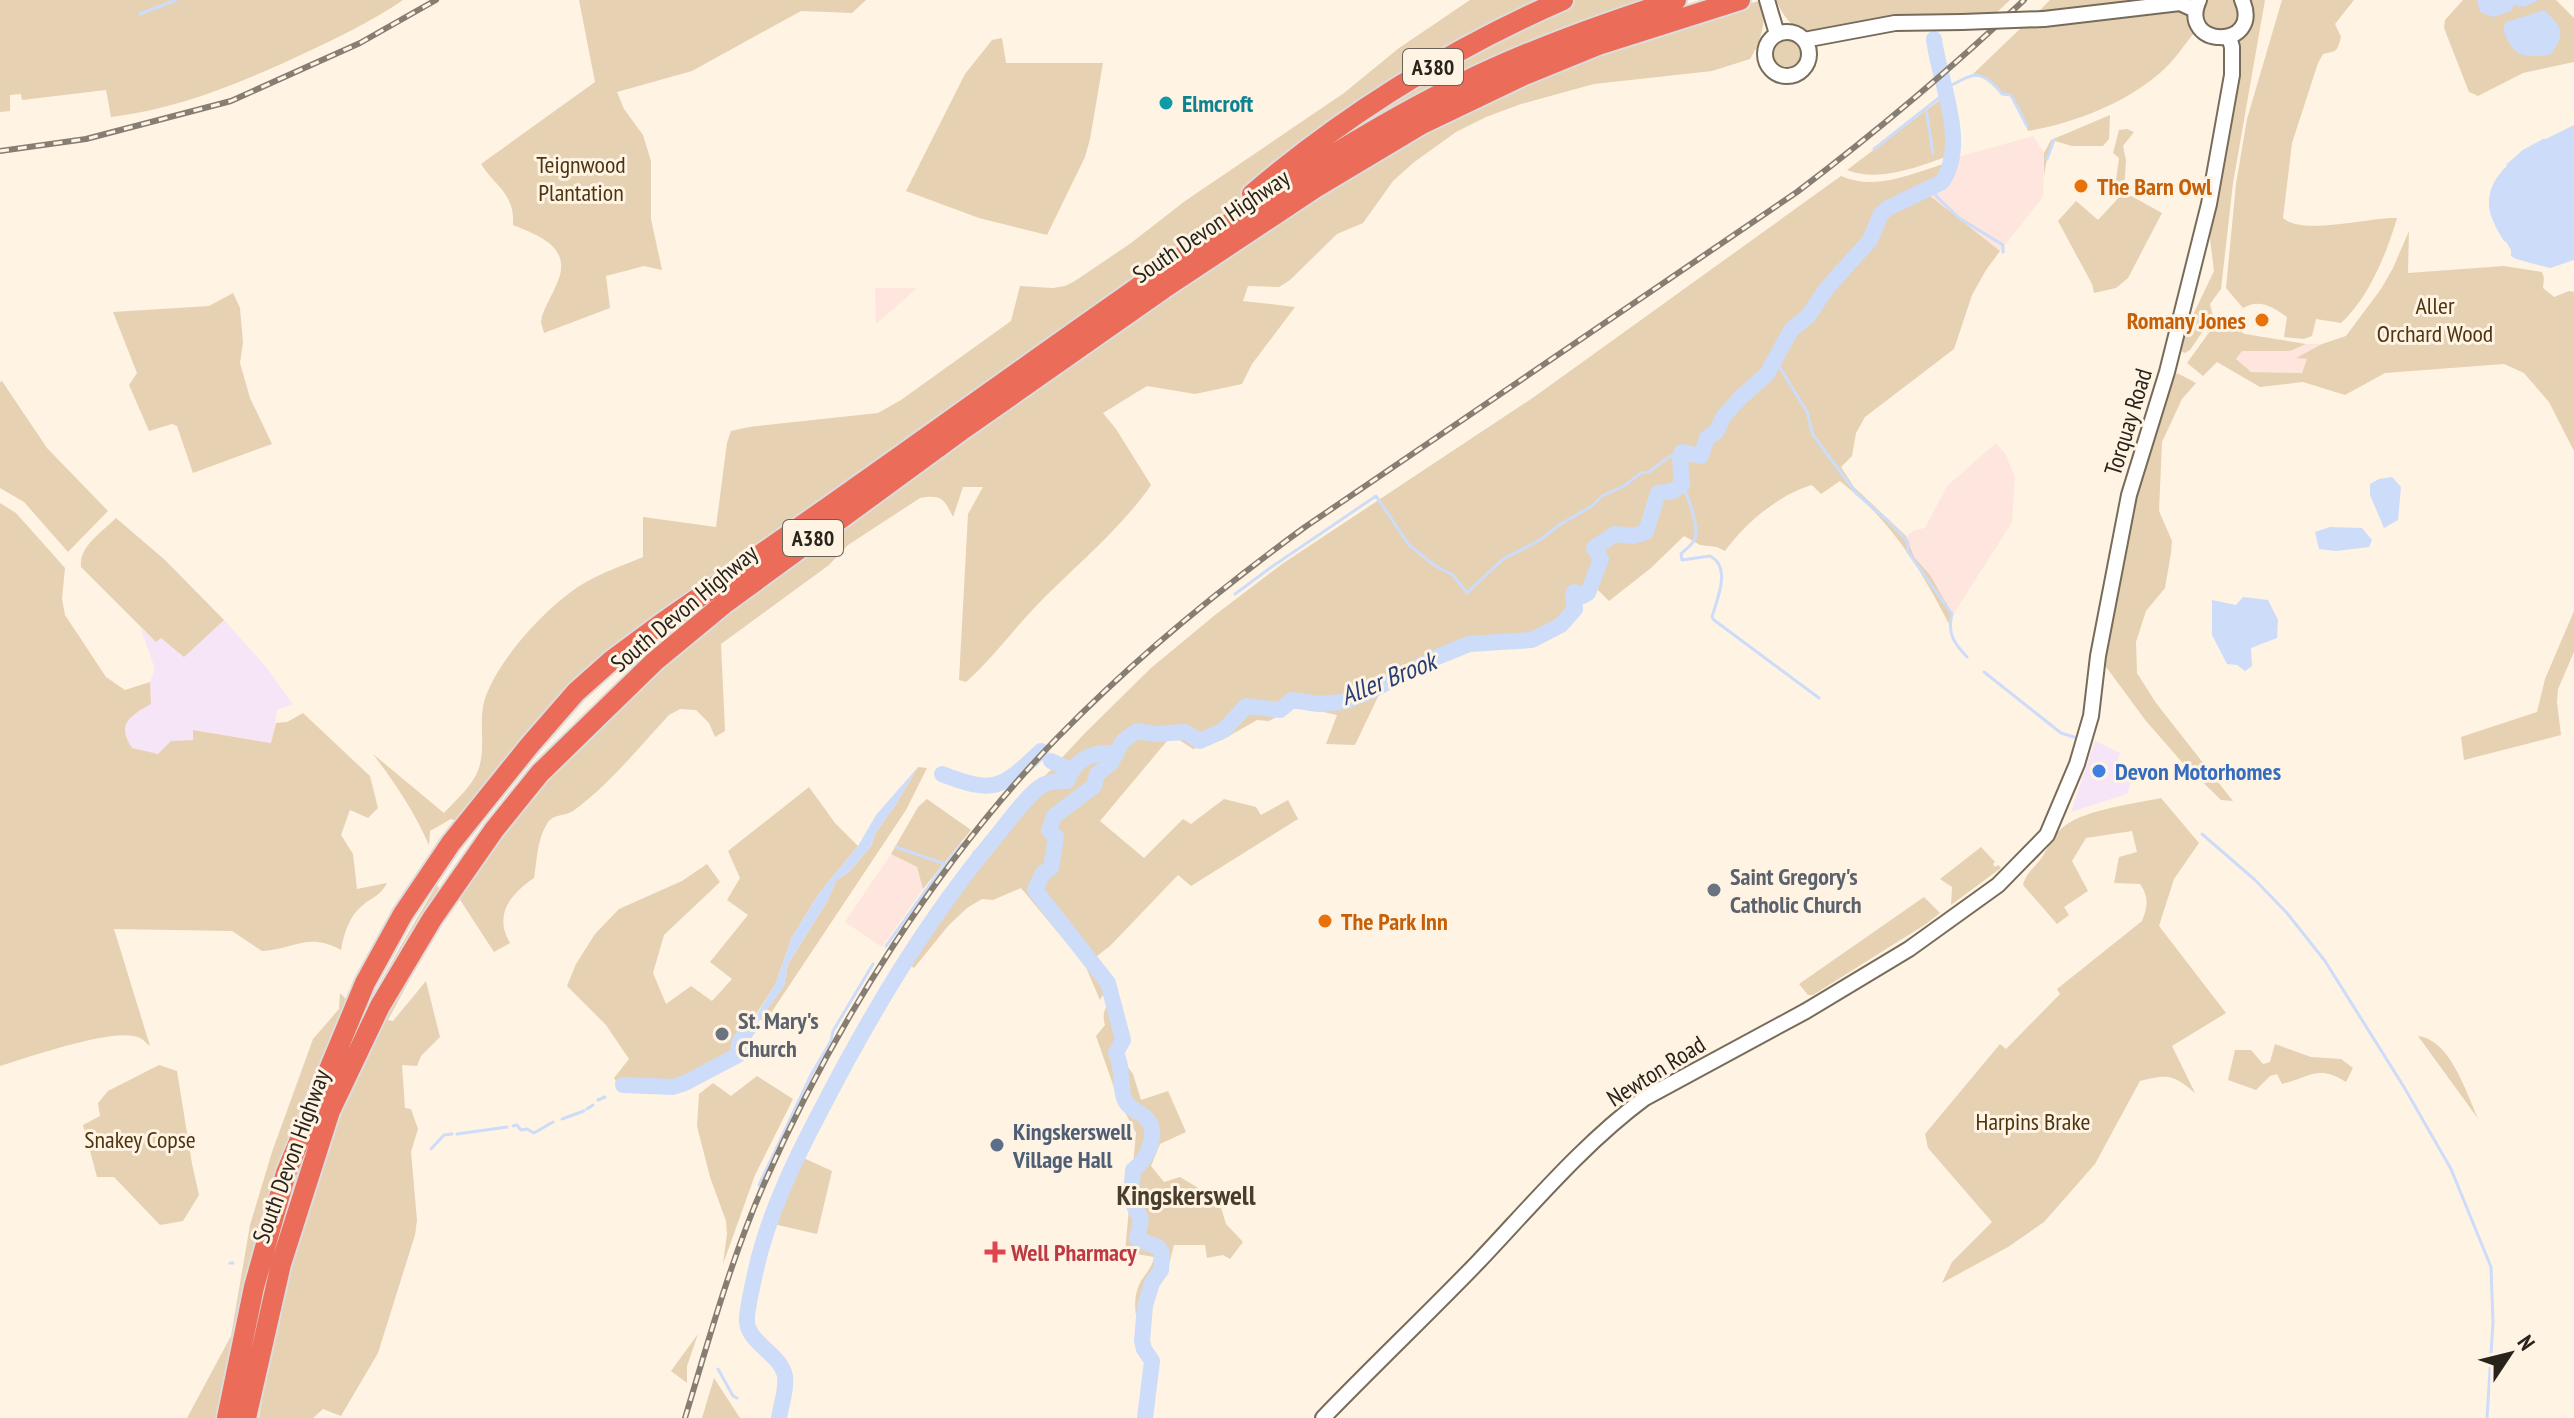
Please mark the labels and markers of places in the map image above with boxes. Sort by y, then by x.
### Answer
place label: Elmcroft [1182,88,1253,119]
marker: Elmcroft [1157,94,1175,112]
place label: The Barn Owl [2097,171,2212,202]
marker: The Barn Owl [2072,177,2090,195]
place label: Romany Jones [2127,305,2246,336]
marker: Romany Jones [2253,311,2271,329]
place label: Devon Motorhomes [2115,756,2281,787]
marker: Devon Motorhomes [2090,762,2108,780]
place label: Saint Gregory's Catholic Church [1730,861,1862,920]
marker: Saint Gregory's Catholic Church [1705,881,1723,899]
place label: The Park Inn [1341,906,1448,937]
marker: The Park Inn [1316,912,1334,930]
place label: St. Mary's Church [738,1005,819,1064]
marker: St. Mary's Church [713,1025,731,1043]
place label: Kingskerswell Village Hall [1012,1116,1132,1175]
marker: Kingskerswell Village Hall [988,1136,1006,1154]
place label: Well Pharmacy [1010,1237,1137,1268]
marker: Well Pharmacy [986,1243,1004,1261]

